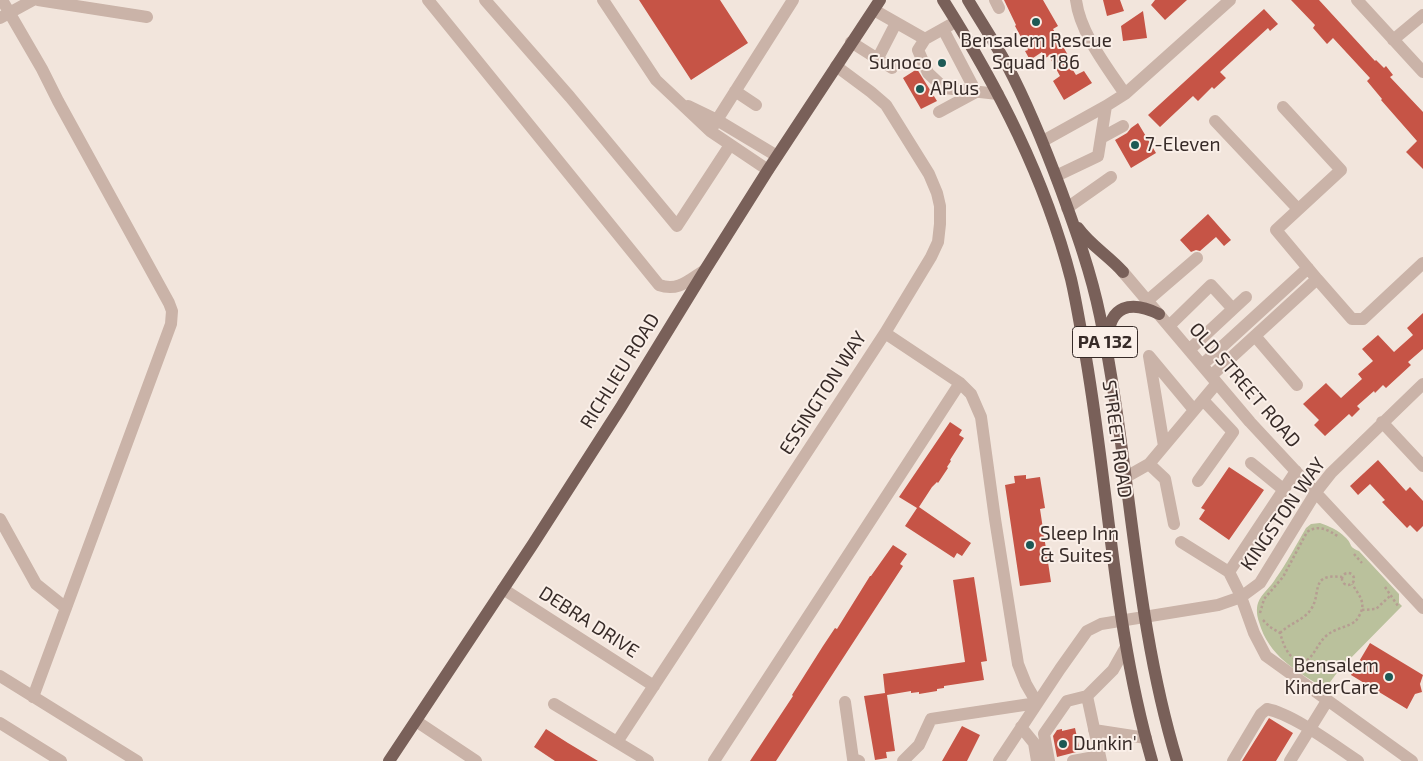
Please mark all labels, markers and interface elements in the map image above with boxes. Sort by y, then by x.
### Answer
marker: Bensalem Rescue Squad 186 [1030,16,1042,28]
place label: Bensalem Rescue Squad 186 [960,30,1112,74]
place label: Sunoco [869,52,932,74]
marker: Sunoco [936,57,948,69]
place label: APlus [930,78,979,100]
marker: APlus [914,83,926,95]
place label: 7-Eleven [1145,134,1220,156]
marker: 7-Eleven [1129,139,1141,151]
street label: RICHLIEU ROAD [576,309,664,433]
street label: OLD STREET ROAD [1185,318,1305,452]
street label: ESSINGTON WAY [775,327,871,459]
road number: PA 132 [1072,327,1138,358]
street label: STREET ROAD [1097,379,1137,499]
street label: KINGSTON WAY [1236,453,1330,575]
place label: Sleep Inn & Suites [1040,523,1119,567]
marker: Sleep Inn & Suites [1024,539,1036,551]
street label: DEBRA DRIVE [535,581,643,663]
place label: Bensalem KinderCare [1284,655,1379,699]
marker: Bensalem KinderCare [1383,671,1395,683]
place label: Dunkin' [1073,733,1137,755]
marker: Dunkin' [1057,738,1069,750]

